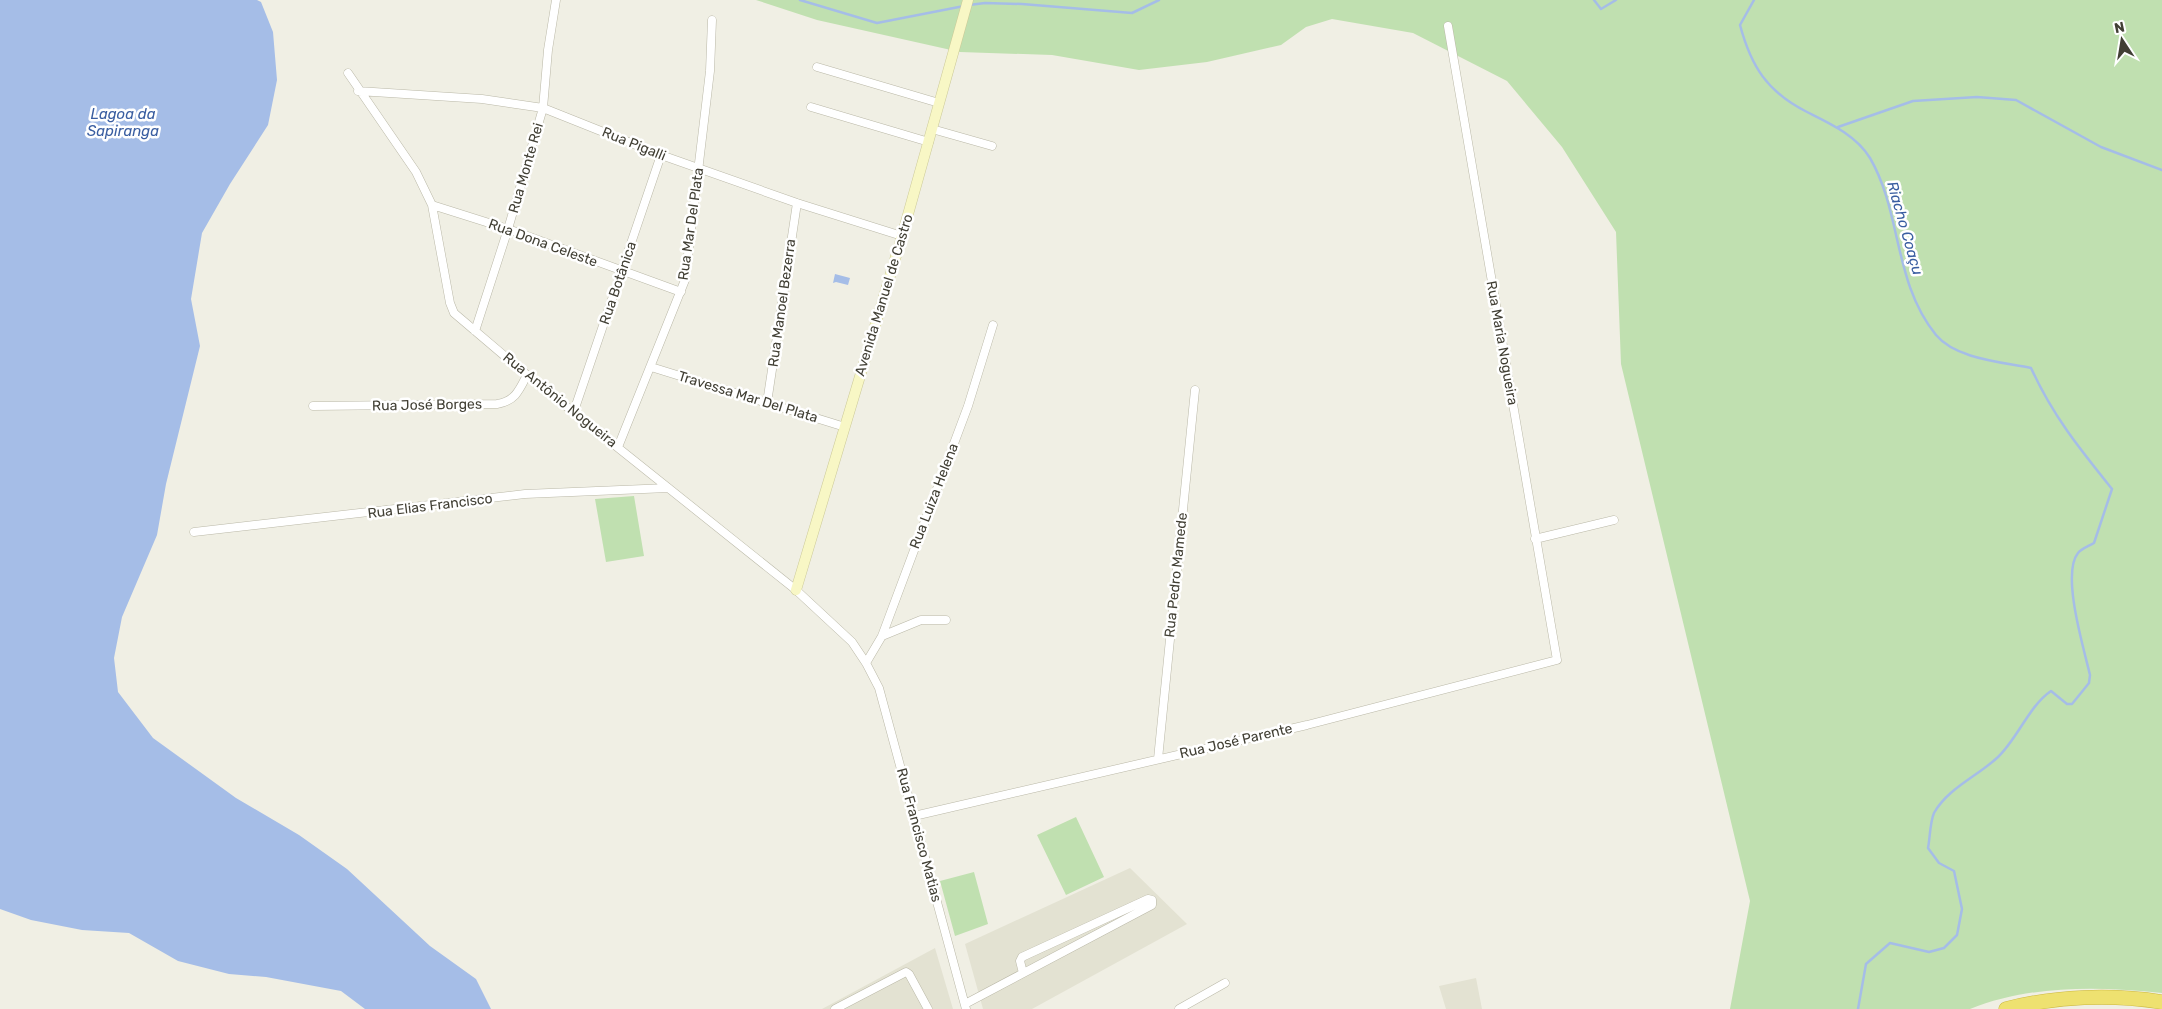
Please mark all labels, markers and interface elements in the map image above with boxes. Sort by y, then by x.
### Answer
north arrow [2097,15,2147,65]
text: N [2113,18,2126,37]
water label: Lagoa da Sapiranga [87,105,159,140]
street label: Rua Monte Rei [505,121,547,215]
street label: Rua Pigalli [600,123,668,165]
street label: Rua Mar Del Plata [675,167,707,281]
water label: Riacho Coaçu [1883,179,1927,277]
street label: Avenida Manuel de Castro [851,212,917,378]
street label: Rua Dona Celeste [486,215,600,271]
street label: Rua Manoel Bezerra [765,238,799,368]
street label: Rua Botânica [596,239,640,327]
street label: Rua Maria Nogueira [1483,279,1521,407]
street label: Rua Antônio Nogueira [500,349,620,451]
street label: Travessa Mar Del Plata [676,368,820,426]
street label: Rua José Borges [372,396,482,414]
street label: Rua Luiza Helena [906,441,962,551]
street label: Rua Elias Francisco [367,490,493,522]
street label: Rua Pedro Mamede [1161,511,1191,638]
street label: Rua José Parente [1178,720,1294,762]
street label: Rua Francisco Matias [893,766,945,904]

